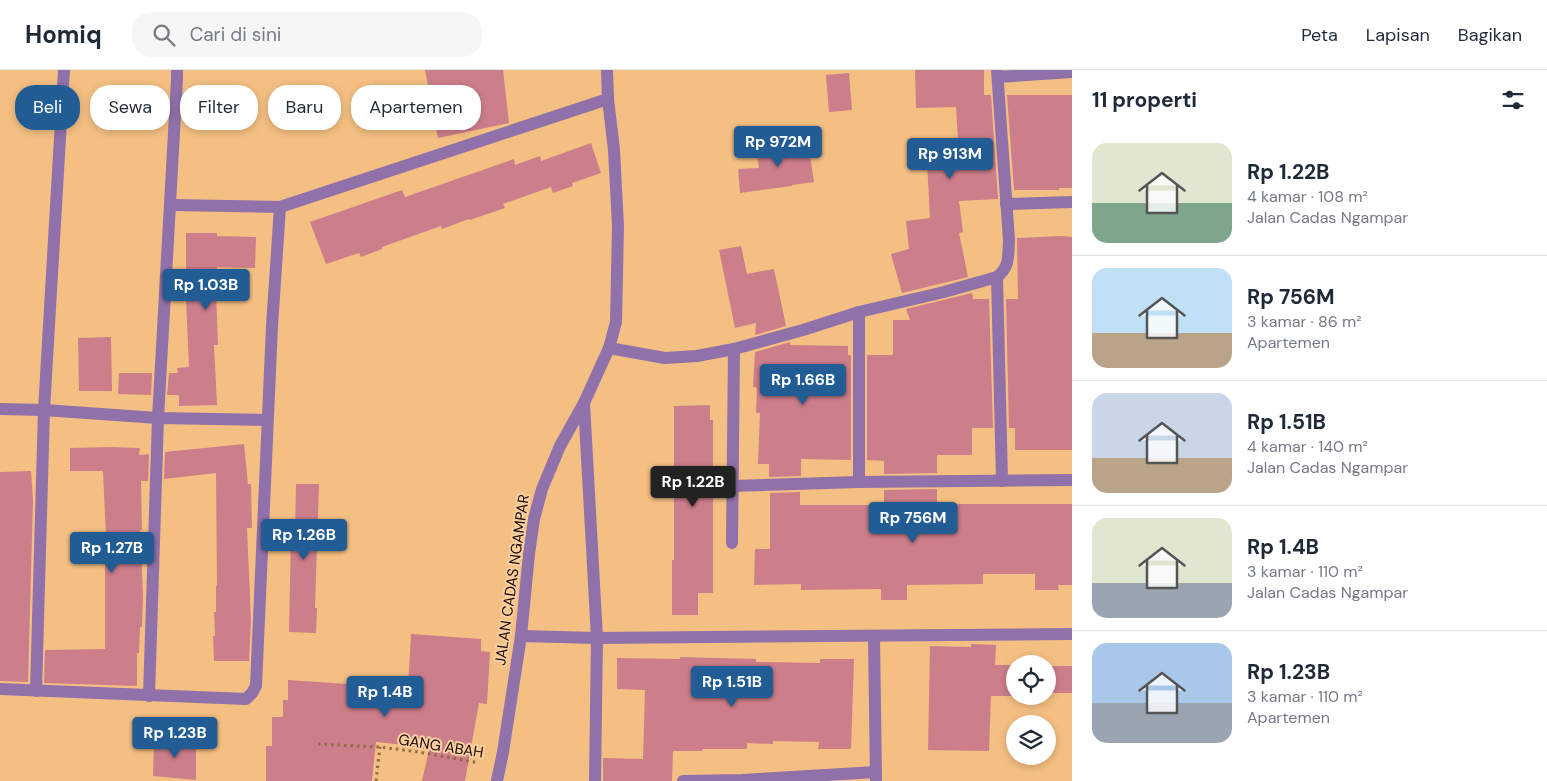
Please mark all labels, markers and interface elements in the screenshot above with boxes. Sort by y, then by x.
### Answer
search box [132,12,482,57]
text: Homiq [25,19,102,50]
icon: search [150,21,178,49]
text: Cari di sini [190,22,281,47]
text: Peta [1301,23,1338,47]
text: Lapisan [1366,23,1430,47]
text: Bagikan [1458,23,1522,47]
chip: Beli [15,85,80,130]
chip: Sewa [90,85,170,130]
chip: Filter [180,85,258,130]
chip: Baru [268,85,341,130]
chip: Apartemen [351,85,481,130]
text: 11 properti [1092,86,1197,114]
icon: filters [1499,86,1527,114]
pin: Rp 972M [732,126,824,168]
text: Rp 972M [745,131,811,152]
pin: Rp 913M [904,138,996,180]
text: Rp 913M [918,143,982,164]
text: Rp 1.22B [1247,158,1330,186]
icon: home [1132,163,1192,223]
text: 4 kamar · 108 m² [1247,186,1368,207]
text: Jalan Cadas Ngampar [1247,207,1408,228]
pin: Rp 1.03B [154,268,258,311]
text: Rp 1.03B [174,274,238,295]
text: Rp 756M [1247,283,1335,311]
icon: home [1132,288,1192,348]
text: 3 kamar · 86 m² [1247,311,1362,332]
text: Apartemen [1247,332,1330,353]
pin: Rp 1.66B [751,364,855,406]
text: Rp 1.66B [771,369,835,390]
text: Rp 1.51B [1247,408,1326,436]
icon: home [1132,413,1192,473]
text: 4 kamar · 140 m² [1247,436,1368,457]
text: Jalan Cadas Ngampar [1247,457,1408,478]
pin: Rp 1.22B [641,466,745,508]
text: Rp 1.22B [662,471,724,492]
street label: JALAN CADAS NGAMPAR [490,493,534,667]
pin: Rp 756M [867,502,959,544]
text: Rp 756M [880,507,946,528]
pin: Rp 1.26B [252,518,356,561]
text: Rp 1.26B [272,524,336,545]
pin: Rp 1.27B [60,532,164,574]
text: Rp 1.4B [1247,533,1319,561]
text: Rp 1.27B [81,537,143,558]
icon: home [1132,538,1192,598]
text: 3 kamar · 110 m² [1247,561,1363,582]
text: Jalan Cadas Ngampar [1247,582,1408,603]
map controls [1006,655,1056,765]
button: locate [1006,655,1056,705]
text: Rp 1.23B [1247,658,1330,686]
icon: home [1132,663,1192,723]
pin: Rp 1.51B [680,666,784,708]
text: Rp 1.51B [702,671,762,692]
pin: Rp 1.4B [339,676,431,718]
text: Rp 1.4B [358,681,412,702]
text: 3 kamar · 110 m² [1247,686,1363,707]
text: Apartemen [1247,707,1330,728]
button: layers [1006,715,1056,765]
pin: Rp 1.23B [123,716,227,759]
text: Rp 1.23B [143,722,207,743]
street label: GANG ABAH [397,729,485,763]

